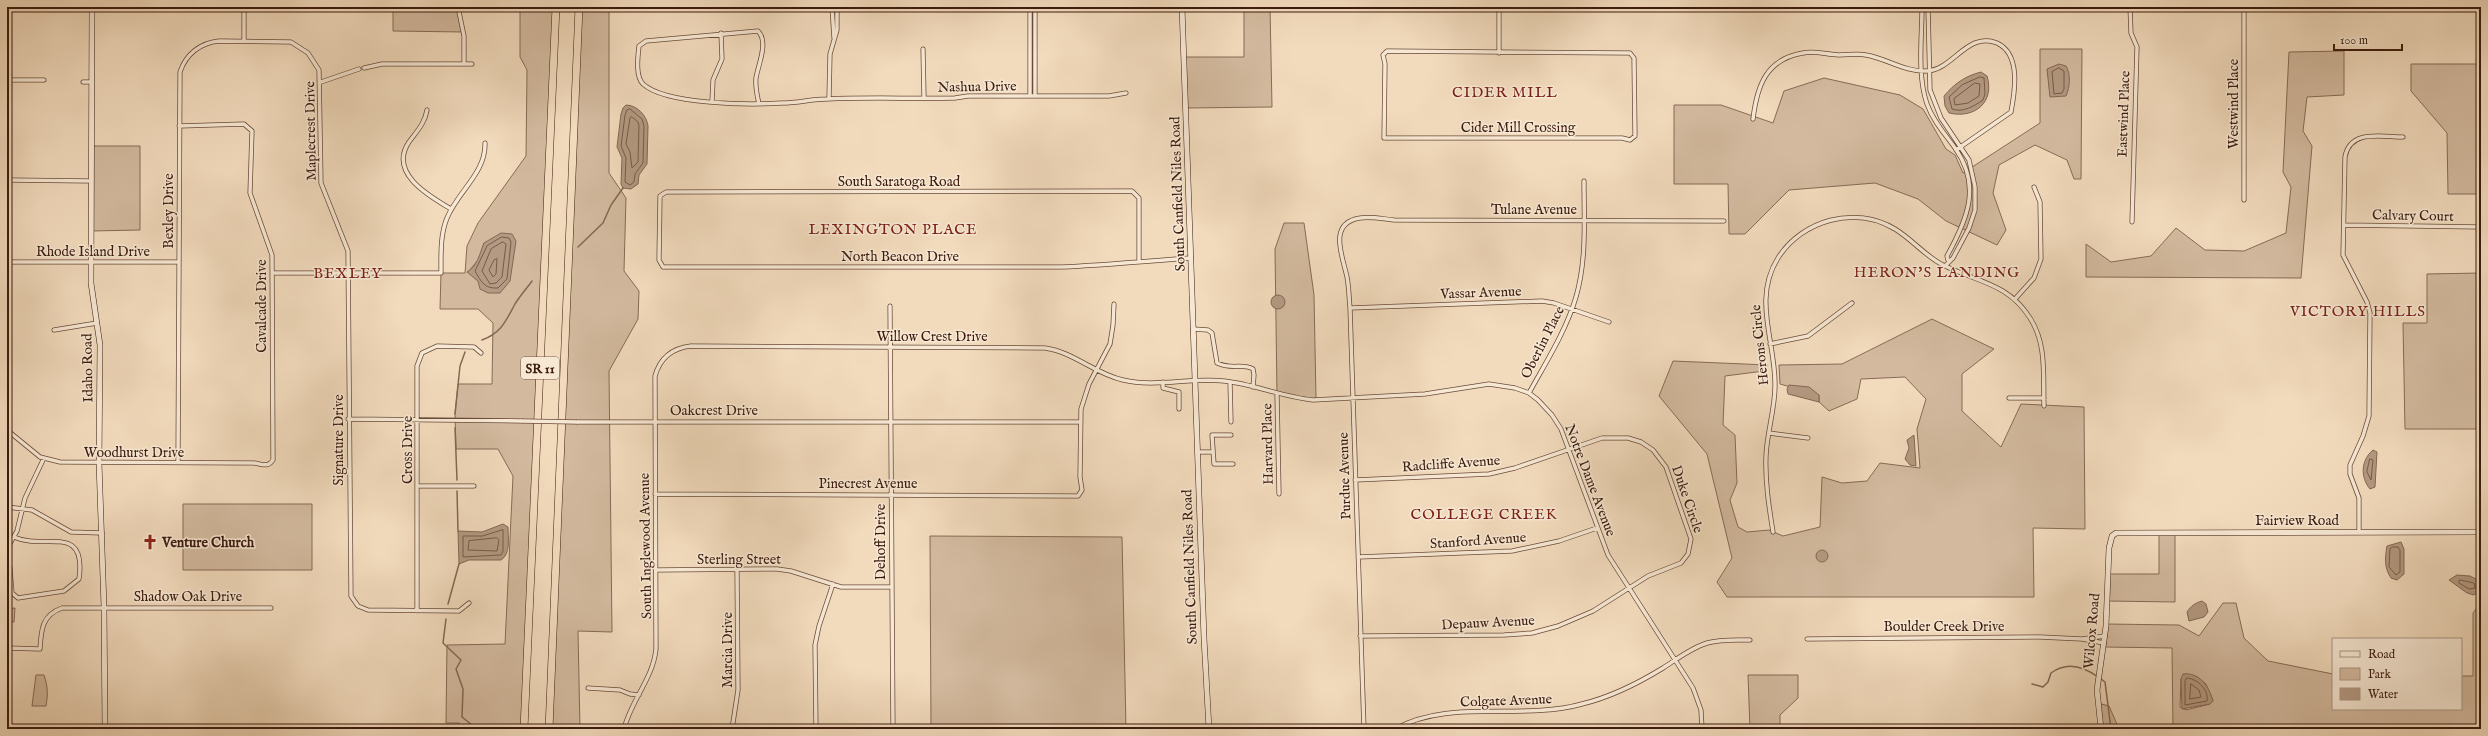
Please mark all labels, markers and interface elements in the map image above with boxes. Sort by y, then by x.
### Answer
scale bar [2334,26,2402,52]
text: 100 m [2340,33,2368,48]
street label: Westwind Place [2225,58,2243,149]
street label: Eastwind Place [2113,70,2135,158]
street label: Nashua Drive [937,77,1017,97]
street label: Maplecrest Drive [301,80,321,181]
district label: CIDER MILL [1452,83,1558,102]
street label: South Canfield Niles Road [1166,116,1190,272]
street label: Cider Mill Crossing [1461,119,1576,137]
street label: Bexley Drive [160,173,178,249]
street label: South Saratoga Road [838,173,961,191]
street label: Tulane Avenue [1491,201,1577,219]
street label: Calvary Court [2372,206,2454,226]
district label: LEXINGTON PLACE [809,220,977,239]
street label: Rhode Island Drive [36,243,151,261]
street label: North Beacon Drive [841,248,960,266]
street label: Cavalcade Drive [253,259,271,353]
district label: HERON'S LANDING [1854,263,2020,282]
district label: BEXLEY [313,264,383,283]
street label: Vassar Avenue [1439,283,1522,303]
district label: VICTORY HILLS [2289,302,2426,321]
street label: Oberlin Place [1517,303,1569,382]
street label: Herons Circle [1747,303,1773,386]
street label: Willow Crest Drive [876,328,988,346]
street label: Idaho Road [78,333,98,403]
road number: SR 11 [521,357,559,379]
street label: Signature Drive [330,394,348,486]
street label: Oakcrest Drive [670,402,759,420]
street label: Harvard Place [1258,403,1278,485]
street label: Cross Drive [399,415,417,484]
street label: Notre Dame Avenue [1560,422,1620,540]
street label: Purdue Avenue [1334,431,1356,520]
street label: Woodhurst Drive [84,444,185,462]
street label: Radcliffe Avenue [1401,452,1501,476]
street label: Duke Circle [1667,463,1707,536]
street label: South Inglewood Avenue [636,472,656,619]
street label: Pinecrest Avenue [819,475,918,493]
street label: South Canfield Niles Road [1178,489,1202,645]
street label: Dehoff Drive [872,503,890,580]
district label: COLLEGE CREEK [1411,505,1557,524]
street label: Fairview Road [2255,512,2339,530]
street label: Stanford Avenue [1429,529,1527,553]
church icon: Venture Church [141,533,159,551]
place label: Venture Church [161,534,255,552]
street label: Sterling Street [697,551,781,569]
street label: Shadow Oak Drive [134,588,243,606]
street label: Wilcox Road [2080,592,2104,670]
street label: Marcia Drive [719,612,737,688]
street label: Depauw Avenue [1441,612,1536,634]
street label: Boulder Creek Drive [1884,618,2005,636]
legend [2332,638,2462,710]
text: Road [2368,647,2396,662]
text: Park [2368,667,2391,682]
text: Water [2368,687,2399,702]
street label: Colgate Avenue [1460,690,1553,712]

